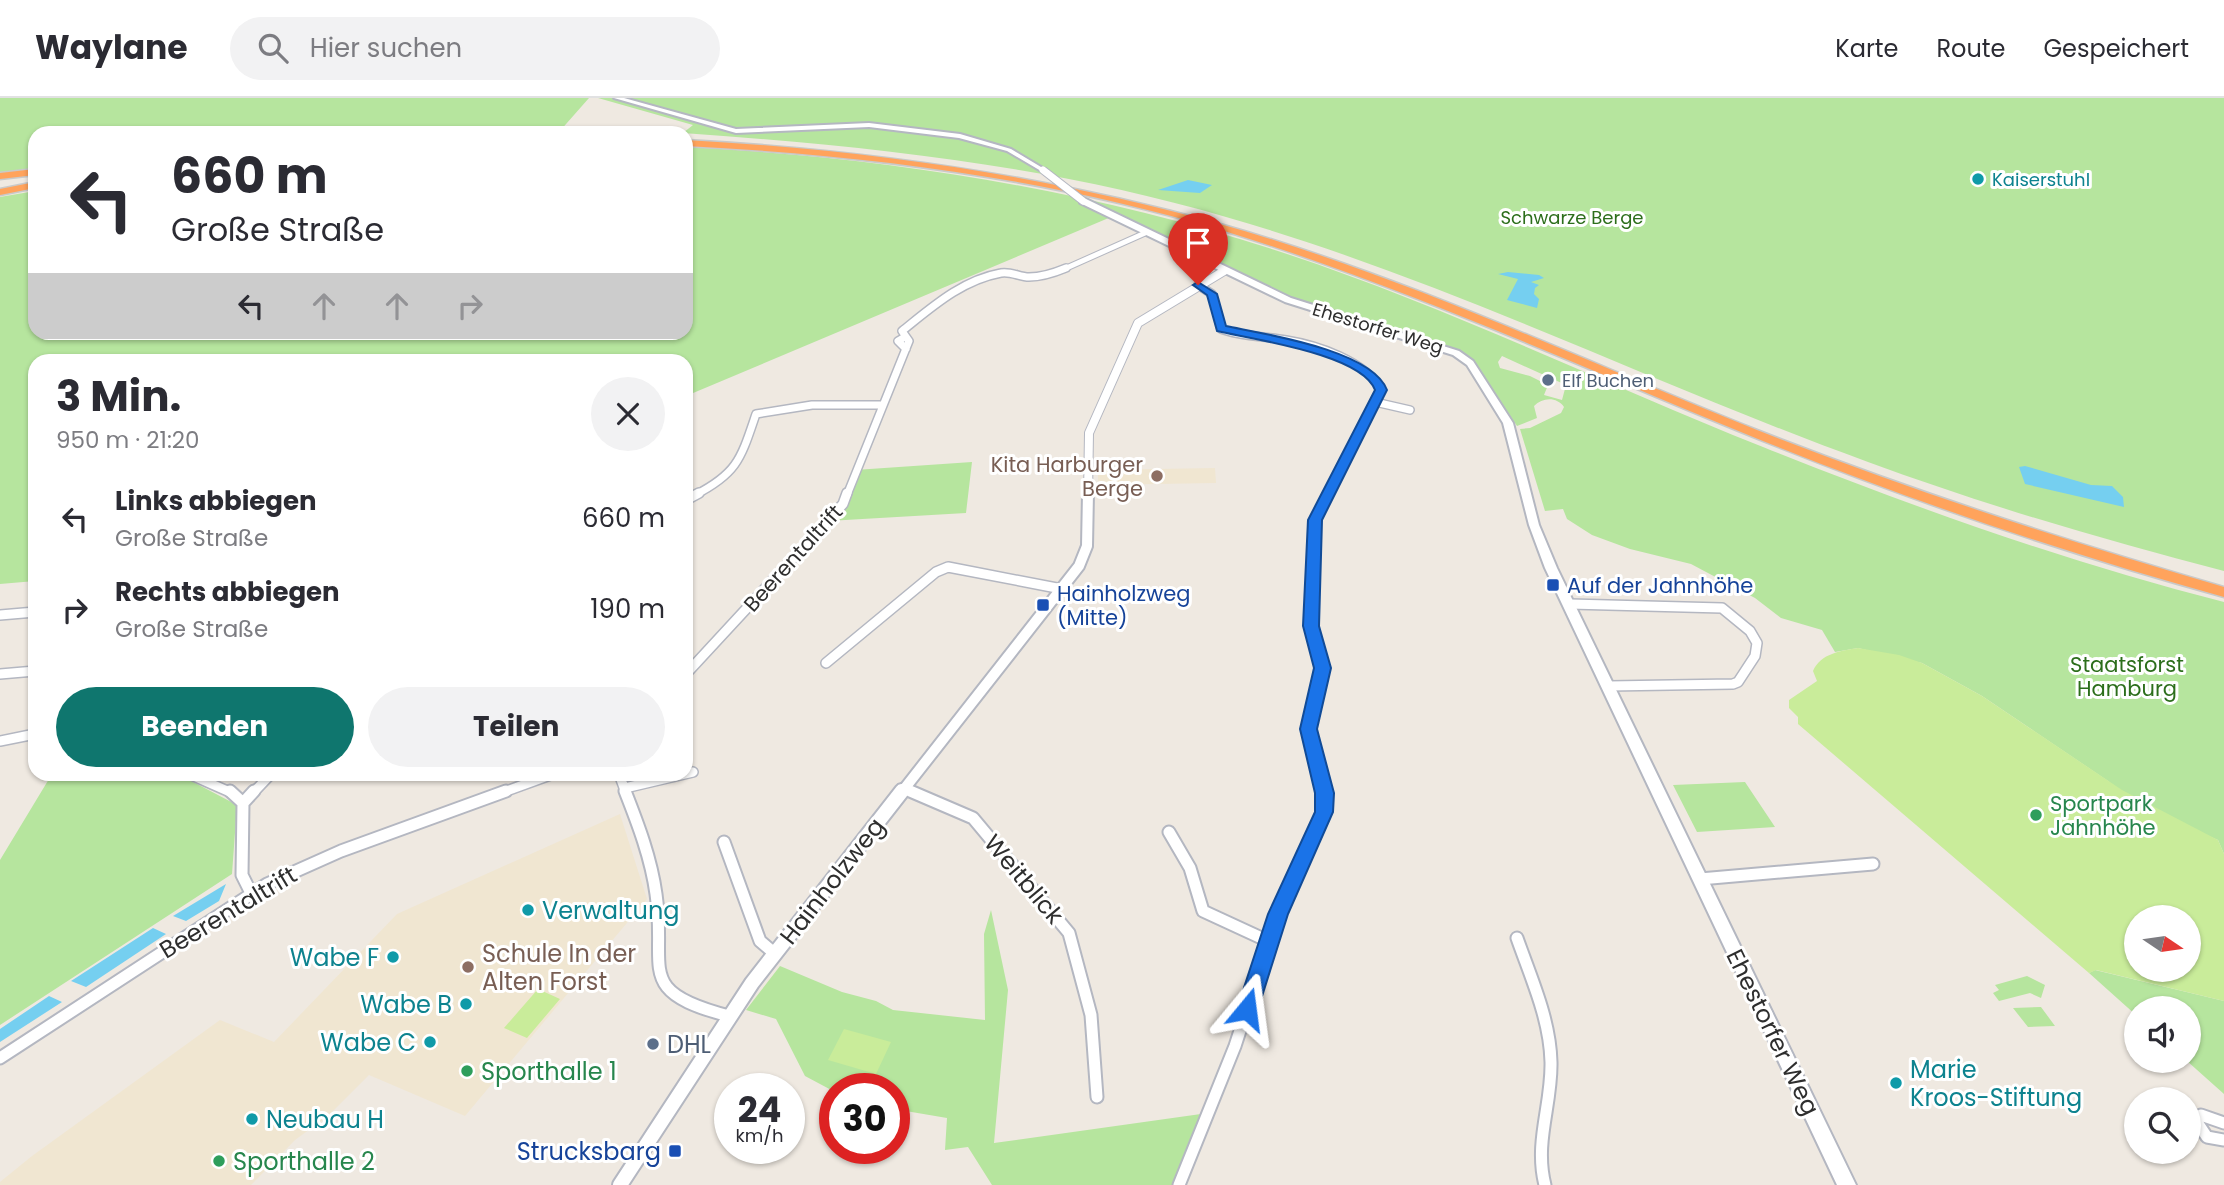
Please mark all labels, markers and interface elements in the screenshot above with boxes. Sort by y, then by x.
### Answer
search box [230,17,720,80]
text: Waylane [35,24,188,71]
icon: search [254,29,292,67]
text: Hier suchen [310,30,462,66]
text: Karte [1835,32,1898,65]
text: Route [1936,32,2005,65]
text: Gespeichert [2043,32,2189,65]
text: 660 m [171,142,328,210]
icon: left [56,154,147,245]
place label: Kaiserstuhl [1992,167,2090,192]
marker: Kaiserstuhl [1970,171,1986,187]
park label: Schwarze Berge [1500,205,1644,230]
text: Große Straße [171,207,384,252]
pin [1168,213,1228,285]
icon: arrive [1179,224,1217,262]
icon: left [232,287,270,325]
icon: ahead [305,287,343,325]
icon: ahead [378,287,416,325]
icon: right [451,287,489,325]
street label: Ehestorfer Weg [1310,296,1446,360]
text: 3 Min. [56,367,181,426]
place label: Elf Buchen [1562,368,1654,393]
marker: Elf Buchen [1540,372,1556,388]
button: close [591,377,665,451]
text: 950 m · 21:20 [56,424,200,456]
place label: Kita Harburger Berge [991,450,1143,503]
marker: Kita Harburger Berge [1149,468,1165,484]
text: Links abbiegen [115,483,317,519]
street label: Beerentaltrift [737,498,849,618]
icon: left [56,500,94,538]
text: 660 m [582,500,665,536]
text: Große Straße [115,522,268,554]
place label: Auf der Jahnhöhe [1567,571,1753,600]
text: Rechts abbiegen [115,574,340,610]
marker: Auf der Jahnhöhe [1545,577,1561,593]
place label: Hainholzweg (Mitte) [1057,579,1190,632]
icon: right [56,591,94,629]
text: 190 m [590,591,665,627]
marker: Hainholzweg (Mitte) [1035,597,1051,613]
text: Große Straße [115,613,268,645]
park label: Staatsforst Hamburg [2070,650,2184,703]
button: Beenden [56,687,354,767]
button: Teilen [368,687,665,767]
place label: Sportpark Jahnhöhe [2050,789,2156,842]
marker: Sportpark Jahnhöhe [2028,807,2044,823]
street label: Hainholzweg [772,811,892,951]
street label: Weitblick [977,827,1072,931]
street label: Beerentaltrift [153,858,303,966]
place label: Verwaltung [542,894,680,927]
marker: Verwaltung [520,902,536,918]
north arrow [2124,905,2202,982]
map controls [2124,905,2201,1164]
place label: Schule In der Alten Forst [482,937,636,998]
place label: Wabe F [290,941,379,974]
street label: Ehestorfer Weg [1719,944,1827,1120]
marker: Wabe F [385,949,401,965]
marker: Schule In der Alten Forst [460,959,476,975]
position arrow [1210,972,1284,1046]
place label: Wabe B [360,988,452,1021]
marker: Wabe B [458,996,474,1012]
button: sound [2124,996,2201,1073]
place label: Wabe C [320,1026,416,1059]
place label: DHL [667,1028,711,1061]
marker: Wabe C [422,1034,438,1050]
marker: DHL [645,1036,661,1052]
place label: Marie Kroos-Stiftung [1910,1053,2082,1114]
place label: Sporthalle 1 [481,1055,617,1088]
marker: Sporthalle 1 [459,1063,475,1079]
speed limit sign: 30 [819,1073,910,1164]
marker: Marie Kroos-Stiftung [1888,1075,1904,1091]
text: 24 [738,1085,781,1134]
button: search [2124,1087,2201,1164]
place label: Neubau H [266,1103,384,1136]
marker: Neubau H [244,1111,260,1127]
text: km/h [736,1123,783,1148]
place label: Strucksbarg [517,1135,661,1168]
marker: Strucksbarg [667,1143,683,1159]
place label: Sporthalle 2 [233,1145,375,1178]
marker: Sporthalle 2 [211,1153,227,1169]

